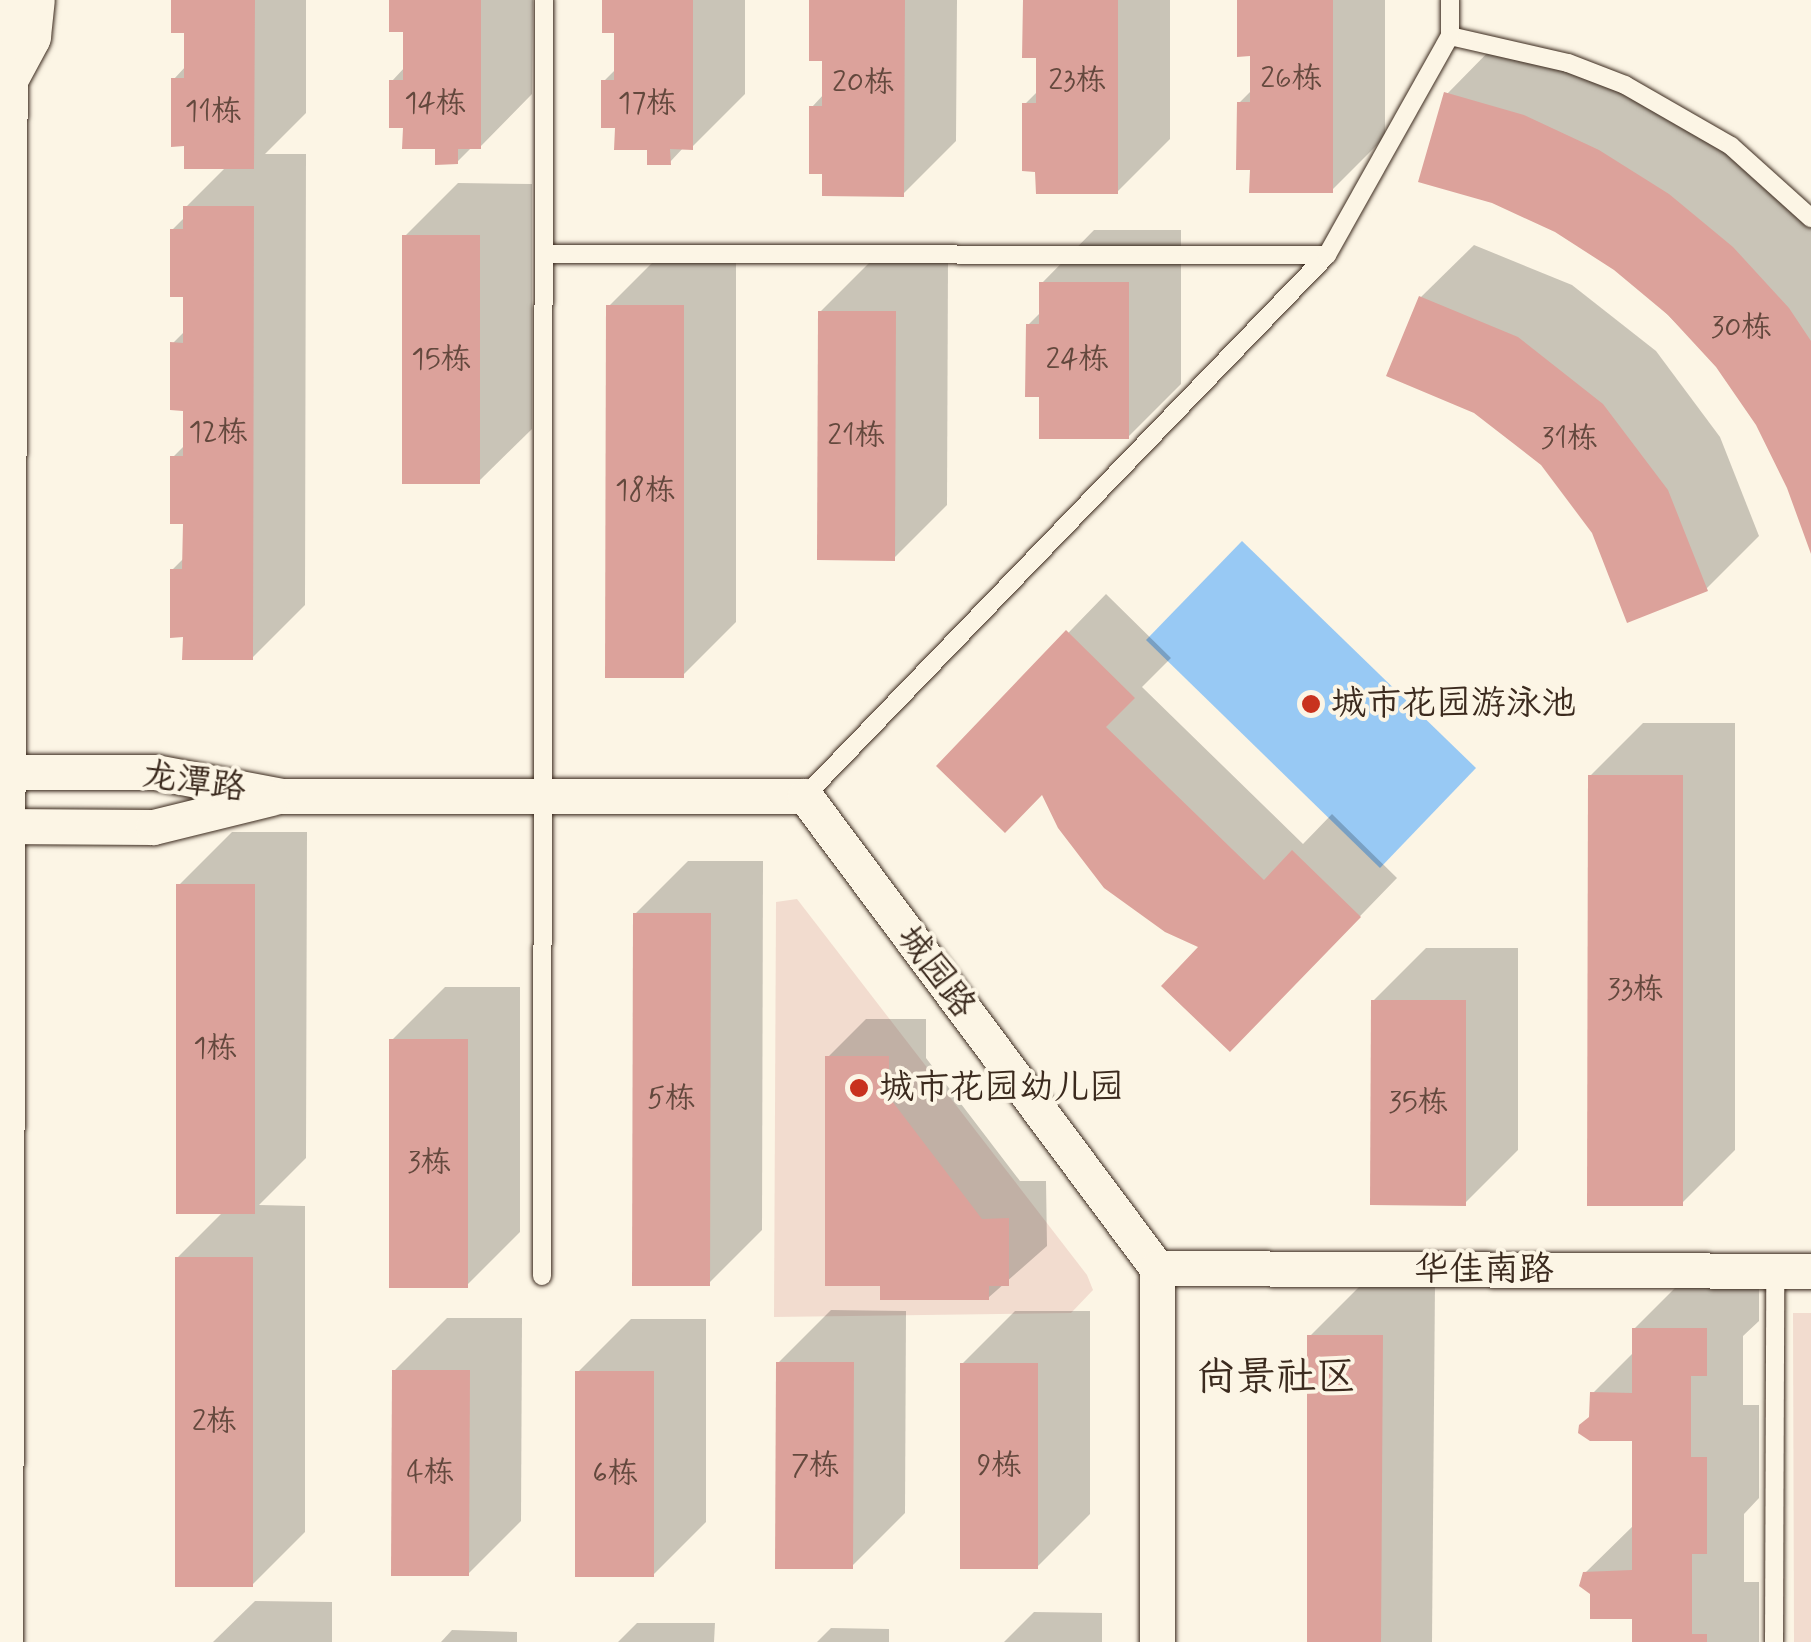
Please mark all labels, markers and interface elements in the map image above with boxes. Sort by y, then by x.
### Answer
house number: 26栋 [1260,61,1322,97]
house number: 23栋 [1048,63,1106,99]
house number: 20栋 [832,65,894,101]
house number: 14栋 [404,86,466,122]
house number: 17栋 [618,86,676,122]
house number: 11栋 [185,94,241,130]
house number: 30栋 [1711,310,1771,346]
house number: 15栋 [411,342,471,378]
house number: 24栋 [1046,342,1108,378]
house number: 12栋 [188,415,248,451]
house number: 21栋 [827,418,885,454]
house number: 31栋 [1541,421,1597,457]
house number: 18栋 [615,473,675,509]
place label: 城市花园游泳池 [1331,683,1576,725]
marker: 城市花园游泳池 [1300,693,1322,715]
street label: 龙潭路 [139,754,249,810]
street label: 城园路 [888,917,984,1027]
house number: 33栋 [1607,972,1663,1008]
house number: 1栋 [193,1031,237,1067]
place label: 城市花园幼儿园 [879,1067,1124,1109]
marker: 城市花园幼儿园 [848,1077,870,1099]
house number: 5栋 [647,1081,695,1117]
house number: 35栋 [1388,1085,1448,1121]
house number: 3栋 [407,1145,451,1181]
street label: 华佳南路 [1414,1249,1554,1291]
district label: 尚景社区 [1196,1354,1356,1402]
house number: 2栋 [192,1404,236,1440]
house number: 7栋 [791,1448,839,1484]
house number: 9栋 [977,1448,1021,1484]
house number: 4栋 [406,1455,454,1491]
house number: 6栋 [592,1456,638,1492]

